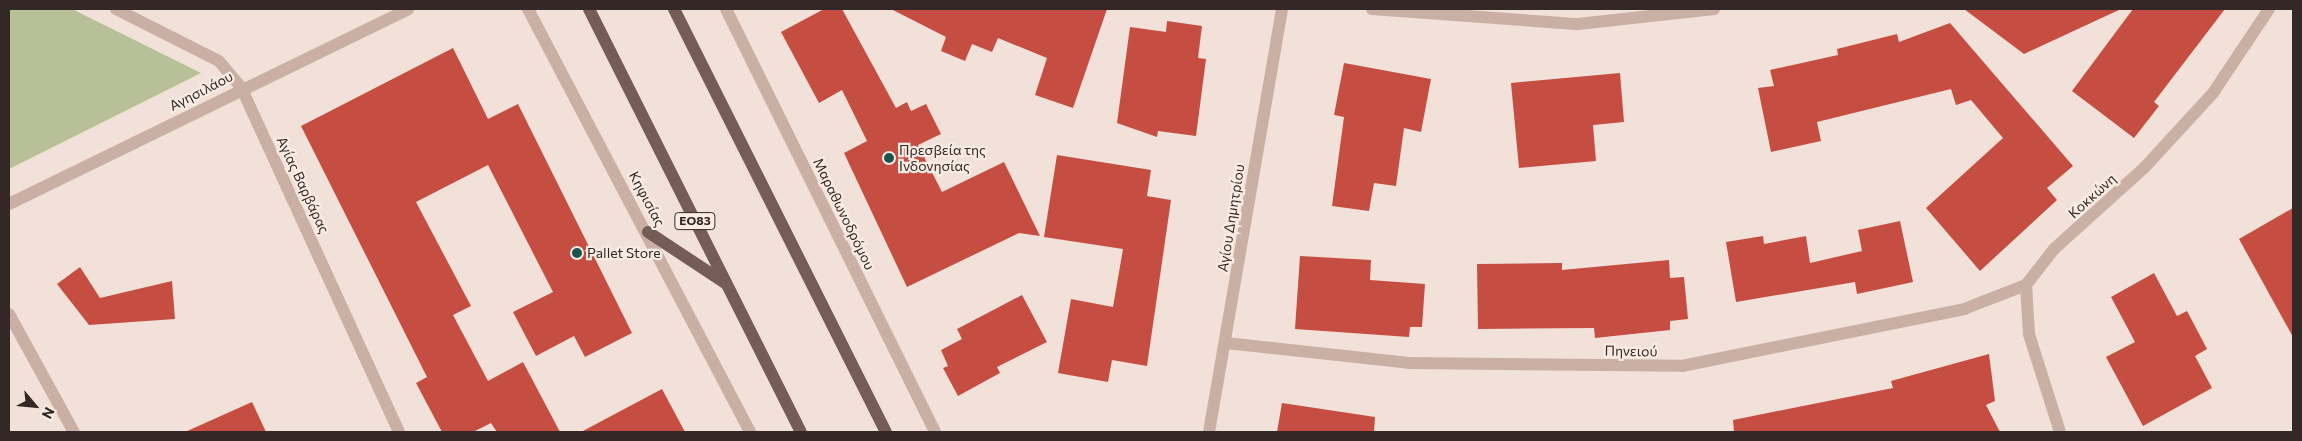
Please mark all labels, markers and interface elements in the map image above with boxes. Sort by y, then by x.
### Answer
street label: Αγησιλάου [166,68,236,114]
street label: Αγίας Βαρβάρας [273,134,333,236]
place label: Πρεσβεία της Ινδονησίας [899,142,986,174]
marker: Πρεσβεία της Ινδονησίας [883,152,895,164]
street label: Μαραθωνοδρόμου [810,155,878,273]
street label: Αγίου Δημητρίου [1214,163,1248,273]
street label: Κηφισίας [625,168,669,230]
street label: Κοκκώνη [2065,170,2119,222]
road number: ΕΟ83 [674,212,716,230]
place label: Pallet Store [587,245,661,261]
marker: Pallet Store [571,247,583,259]
street label: Πηνειού [1604,342,1658,360]
north arrow [10,381,60,431]
text: N [39,405,59,422]

